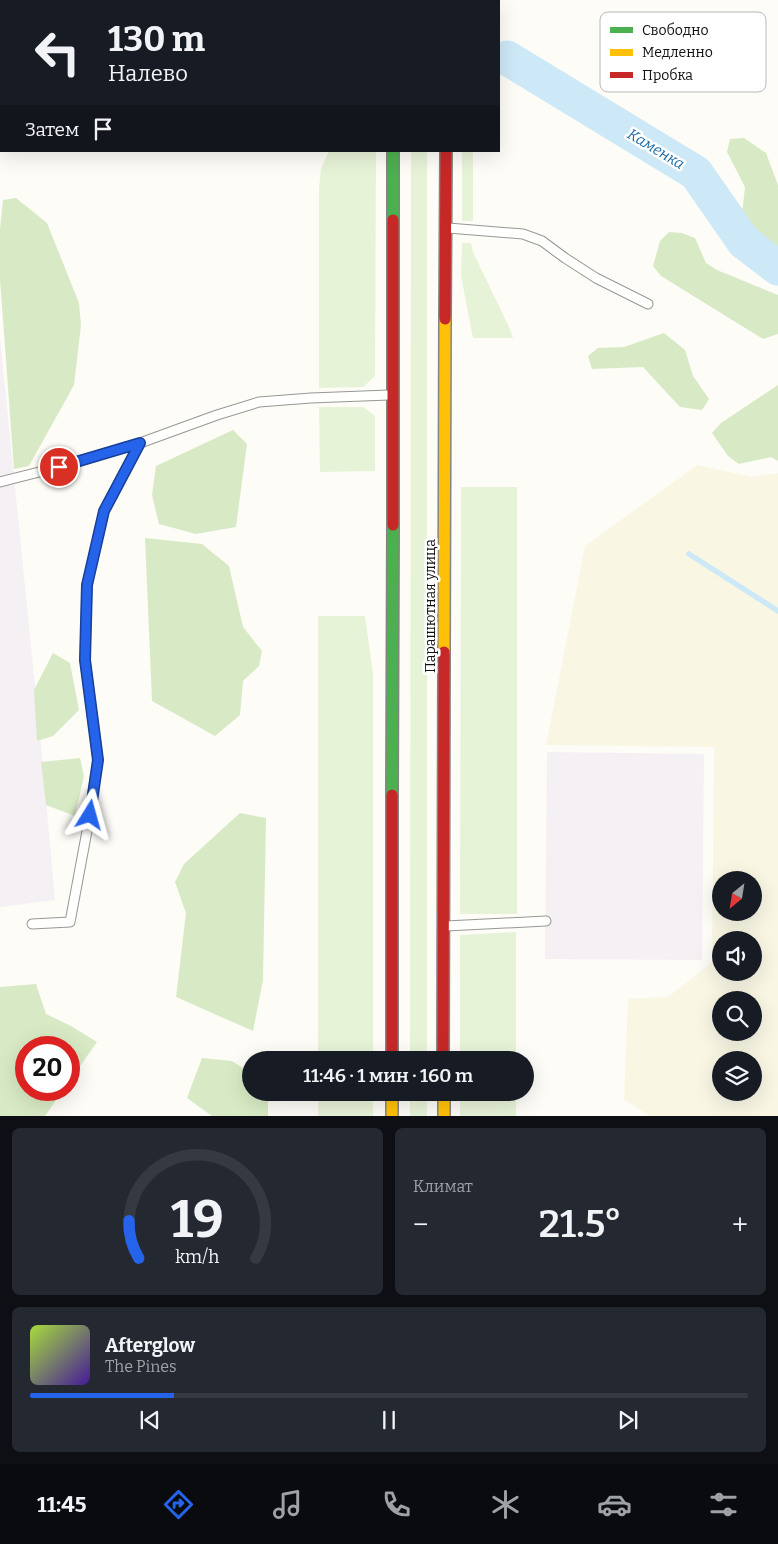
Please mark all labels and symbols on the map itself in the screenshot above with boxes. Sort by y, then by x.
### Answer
legend [600,12,766,92]
text: Свободно [642,22,708,39]
text: Медленно [642,44,713,61]
text: Пробка [642,67,693,84]
water label: Каменка [624,125,688,173]
pin [38,446,80,488]
street label: Парашютная улица [422,539,439,673]
position arrow [63,788,115,840]
north arrow [712,871,762,921]
speed limit sign: 20 [15,1036,80,1101]

